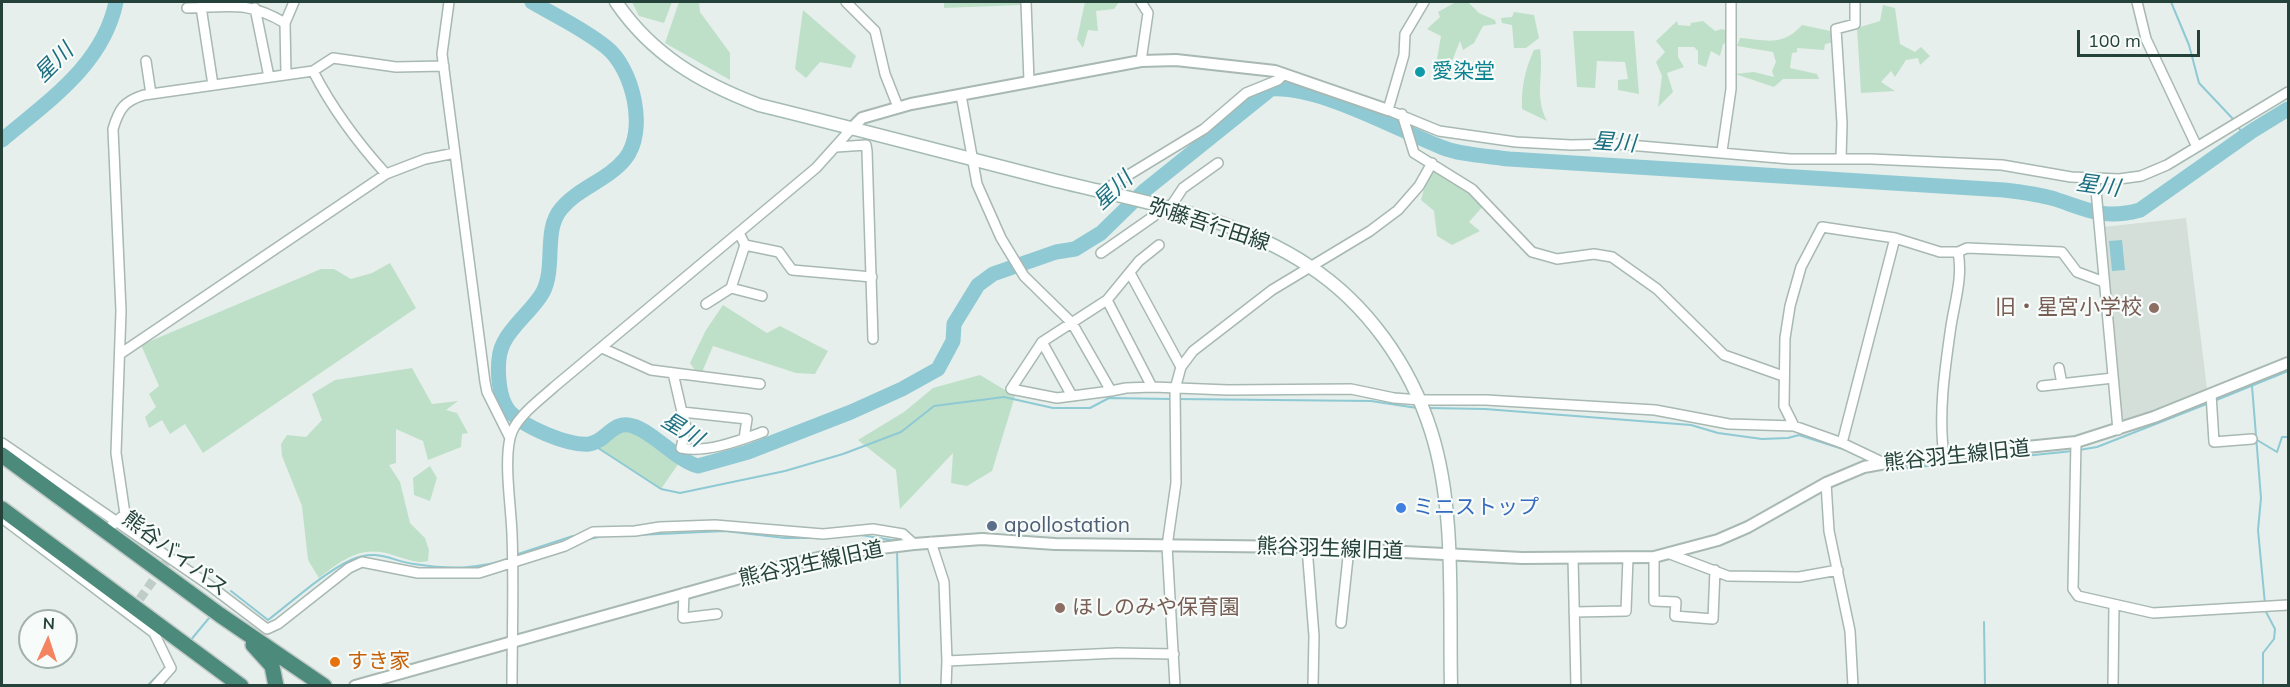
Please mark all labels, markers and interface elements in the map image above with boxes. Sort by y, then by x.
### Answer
scale bar [2080,18,2203,56]
text: 100 m [2088,29,2141,52]
water label: 星川 [29,38,79,88]
place label: 愛染堂 [1432,59,1495,85]
marker: 愛染堂 [1413,65,1427,79]
water label: 星川 [1591,128,1637,158]
water label: 星川 [1088,166,1138,216]
water label: 星川 [2074,170,2122,202]
street label: 弥藤吾行田線 [1145,194,1273,256]
place label: 旧・星宮小学校 [1995,295,2142,321]
marker: 旧・星宮小学校 [2147,301,2161,315]
water label: 星川 [656,407,708,453]
street label: 熊谷羽生線旧道 [1883,436,2031,476]
place label: ミニストップ [1413,495,1539,521]
marker: ミニストップ [1394,501,1408,515]
street label: 熊谷バイパス [117,506,233,602]
place label: apollostation [1004,513,1130,539]
marker: apollostation [985,519,999,533]
street label: 熊谷羽生線旧道 [1256,534,1404,564]
street label: 熊谷羽生線旧道 [736,536,886,592]
place label: ほしのみや保育園 [1072,595,1240,621]
marker: ほしのみや保育園 [1053,601,1067,615]
north arrow [18,609,78,669]
text: N [42,613,55,633]
place label: すき家 [347,649,410,675]
marker: すき家 [328,655,342,669]

